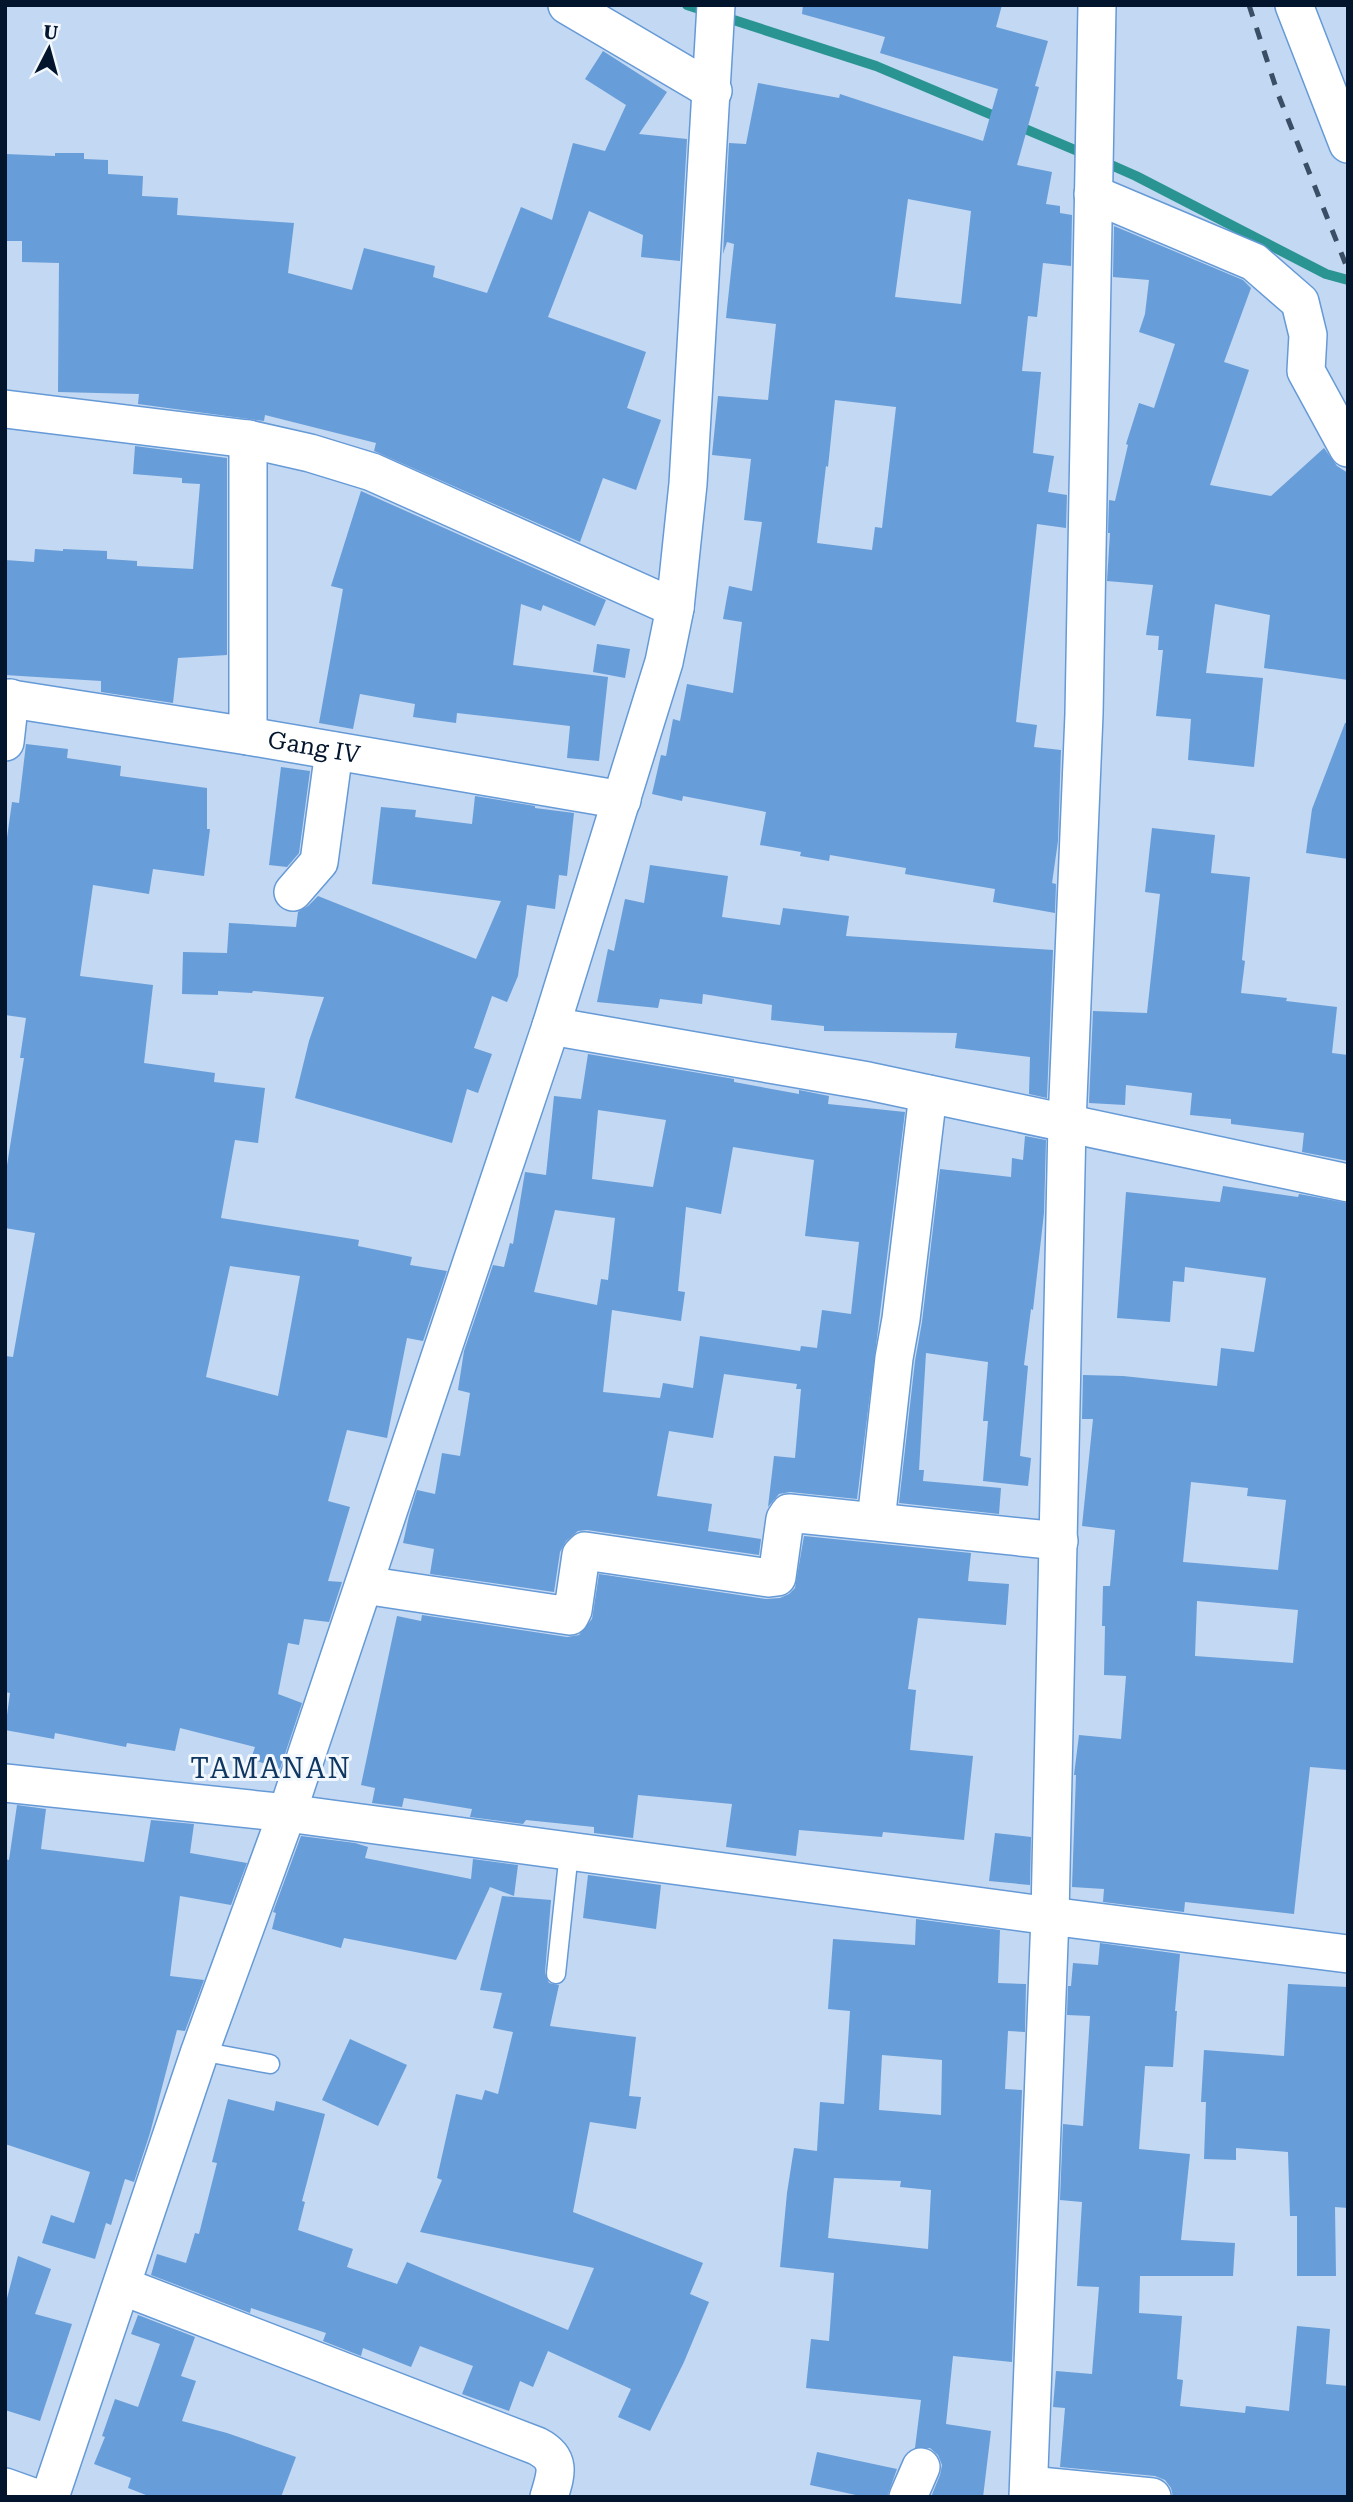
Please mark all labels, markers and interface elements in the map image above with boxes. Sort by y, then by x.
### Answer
north arrow [14,14,84,84]
text: U [42,20,60,45]
street label: Gang IV [266,726,363,769]
district label: TAMANAN [190,1752,352,1785]

